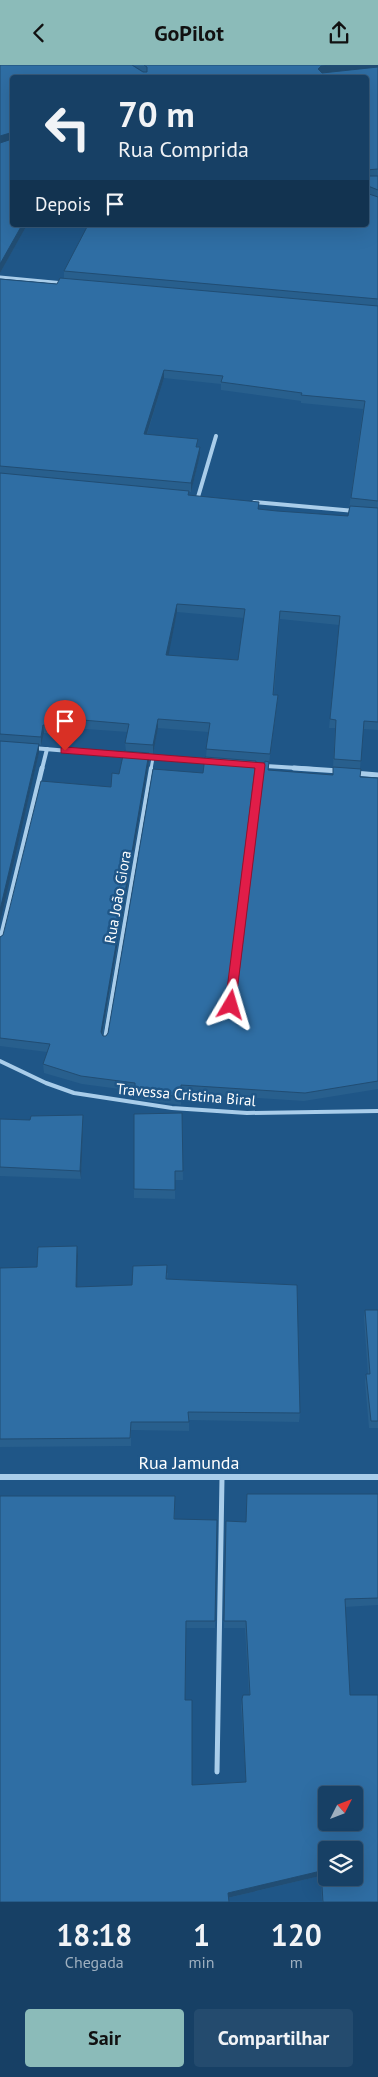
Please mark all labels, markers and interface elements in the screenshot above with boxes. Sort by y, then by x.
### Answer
icon: back [25,19,53,47]
text: GoPilot [154,19,224,47]
icon: share [325,19,353,47]
text: 70 m [118,91,195,137]
icon: left [35,95,100,160]
text: Rua Comprida [118,135,249,163]
icon: arrive [101,190,129,218]
text: Depois [35,192,91,216]
pin [44,700,86,751]
icon: arrive [51,707,79,735]
street label: Rua João Giora [100,849,135,945]
position arrow [204,978,256,1030]
street label: Travessa Cristina Biral [115,1079,257,1110]
street label: Rua Jamunda [139,1451,239,1474]
north arrow [318,1786,362,1831]
map controls [318,1786,363,1886]
button: layers [318,1841,363,1886]
text: 18:18 [56,1915,132,1954]
text: 1 [193,1915,210,1954]
text: 120 [271,1915,322,1954]
text: Chegada [65,1952,124,1972]
text: min [189,1952,215,1972]
text: m [290,1952,303,1972]
button: Sair [25,2009,184,2067]
button: Compartilhar [194,2009,353,2067]

